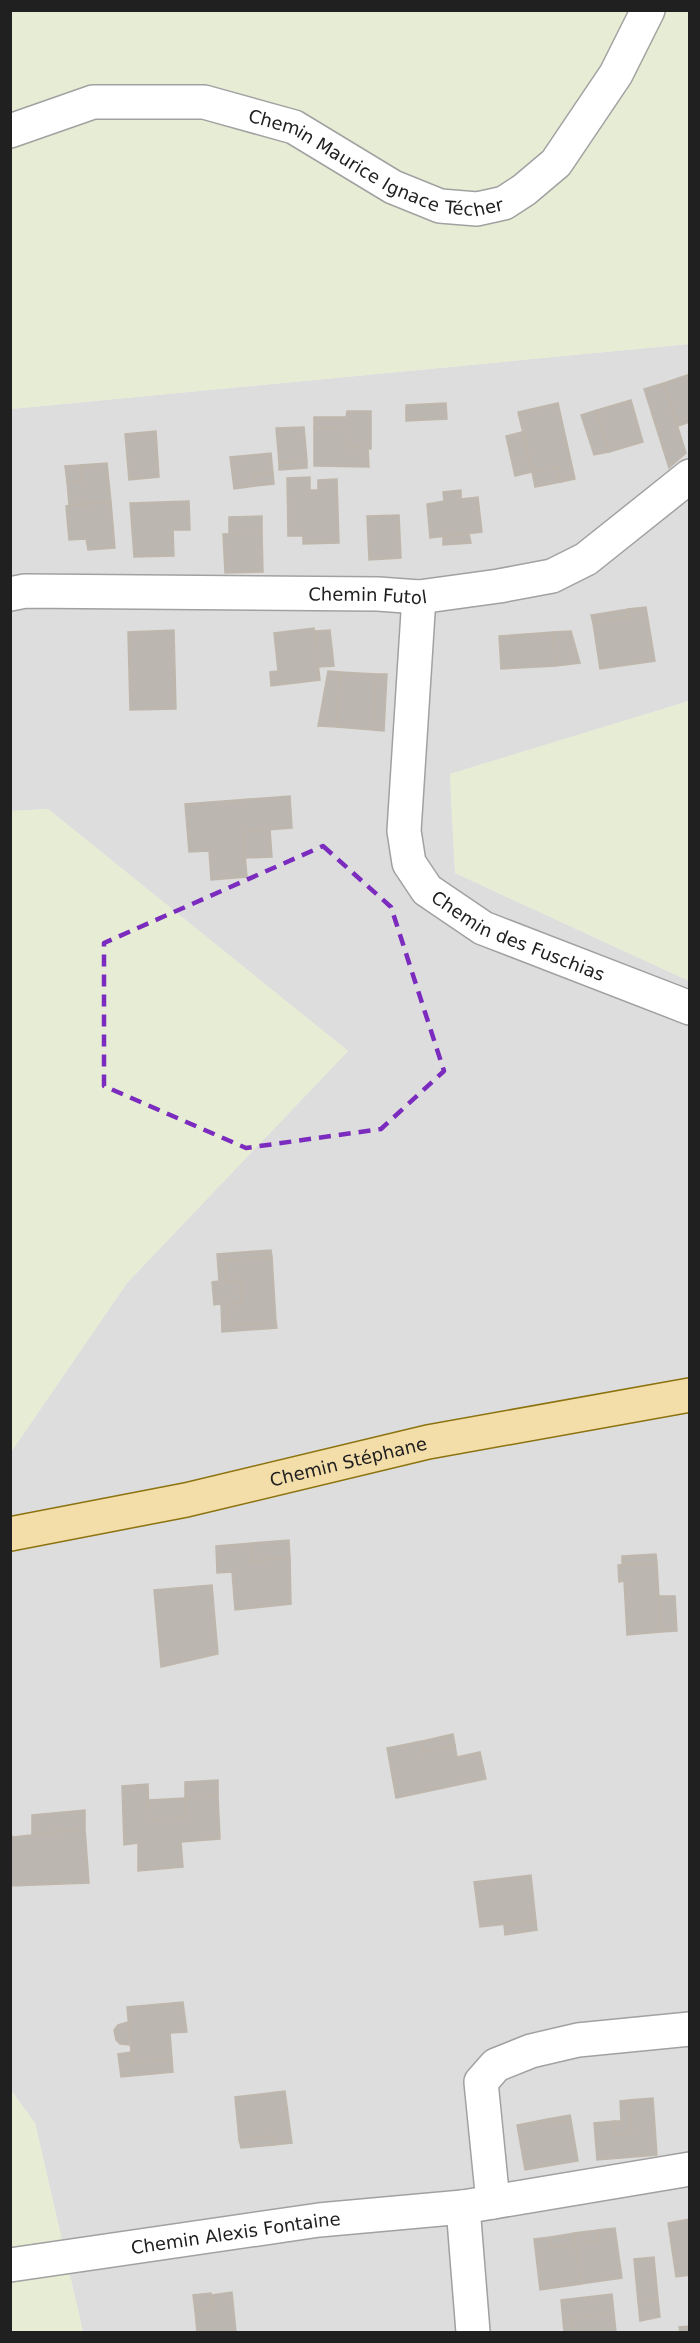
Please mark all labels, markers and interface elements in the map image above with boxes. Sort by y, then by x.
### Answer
street label: Chemin Maurice Ignace Técher [246,104,506,220]
street label: Chemin Futol [308,583,428,608]
street label: Chemin des Fuschias [428,886,608,985]
street label: Chemin Stéphane [268,1432,429,1490]
street label: Chemin Alexis Fontaine [129,2208,341,2258]

